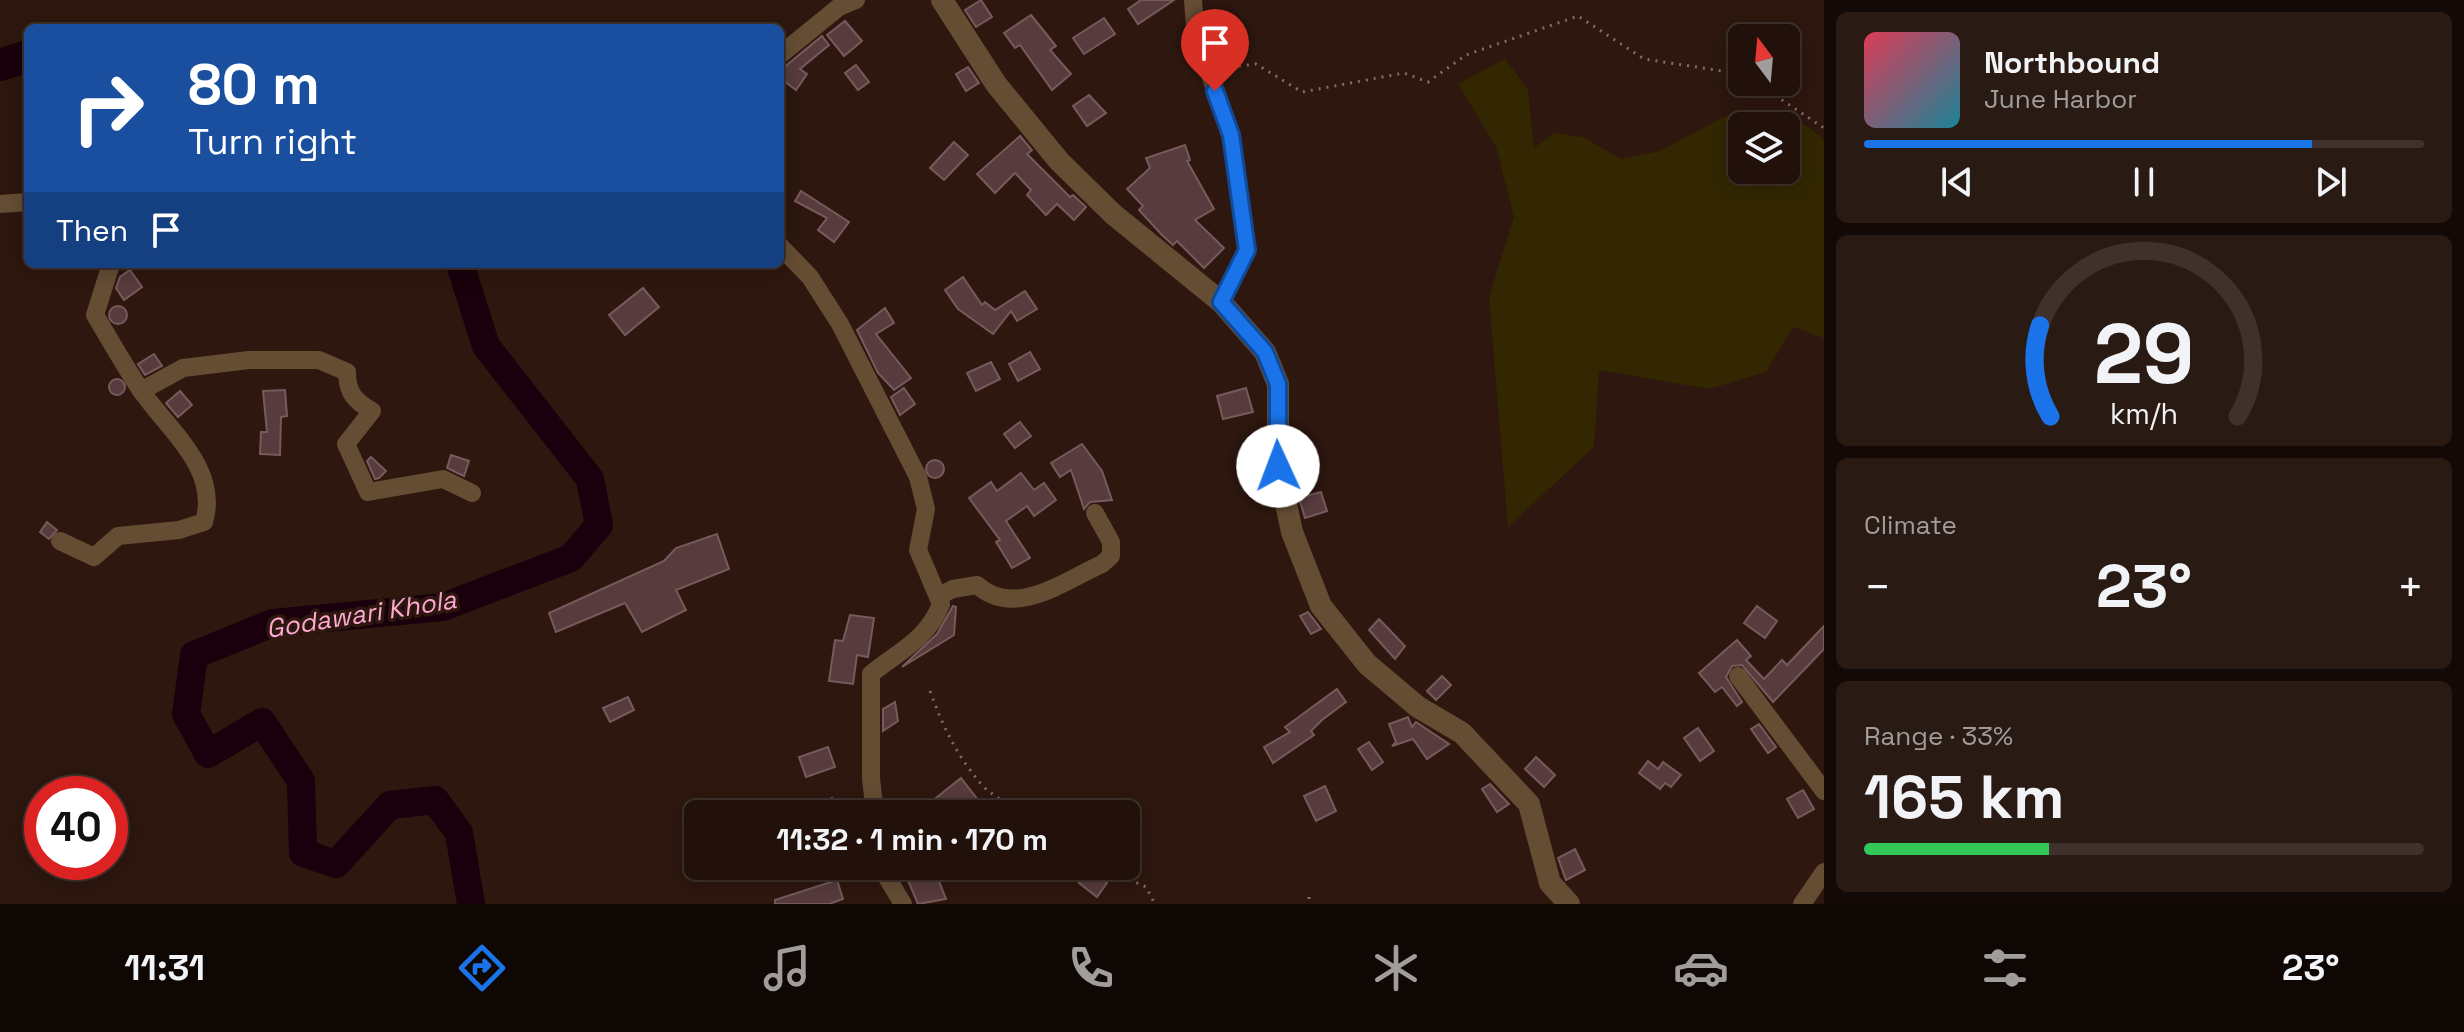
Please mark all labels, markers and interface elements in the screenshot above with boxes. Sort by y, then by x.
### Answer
pin [1181,9,1249,91]
icon: arrive [1193,21,1237,65]
north arrow [1728,24,1800,96]
map controls [1728,24,1800,184]
text: Northbound [1984,43,2160,82]
text: 80 m [188,49,320,120]
icon: right [56,56,160,160]
text: June Harbor [1984,82,2137,116]
button: layers [1728,112,1800,184]
text: Turn right [188,119,357,165]
icon: previous [1935,160,1979,204]
icon: pause [2122,160,2166,204]
icon: next [2309,160,2353,204]
icon: arrive [144,208,188,252]
text: Then [56,211,128,250]
text: 29 [2094,300,2194,406]
text: km/h [2110,396,2178,432]
position arrow [1236,424,1320,508]
text: Climate [1864,508,1957,542]
text: 23° [2096,548,2192,625]
text: − [1864,559,1891,615]
text: + [2397,559,2424,615]
water label: Godawari Khola [263,582,460,646]
text: Range · 33% [1864,719,2013,753]
text: 165 km [1864,759,2065,836]
speed limit sign: 40 [24,776,128,880]
text: 11:32 · 1 min · 170 m [776,820,1048,859]
icon: directions [454,940,510,996]
icon: music [759,940,815,996]
icon: phone [1063,940,1119,996]
icon: climate [1368,940,1424,996]
icon: car [1673,940,1729,996]
icon: filters [1977,940,2033,996]
text: 11:31 [124,945,205,991]
text: 23° [2282,945,2340,991]

